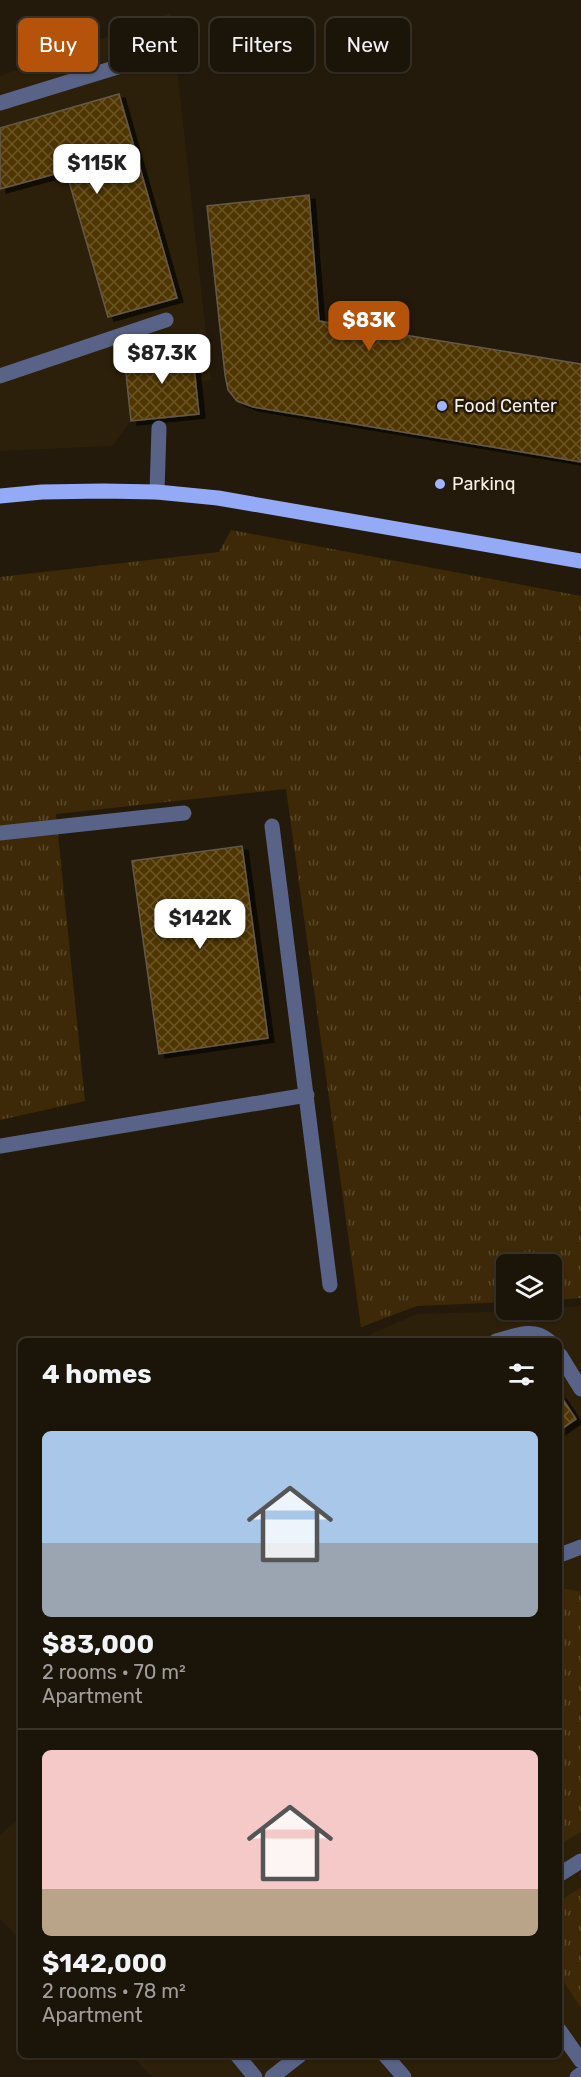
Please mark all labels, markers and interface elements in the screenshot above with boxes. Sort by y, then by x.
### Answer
chip: Buy [18,18,98,72]
chip: Rent [110,18,198,72]
chip: Filters [210,18,314,72]
chip: New [326,18,410,72]
pin: $115K [55,144,139,195]
text: $115K [67,151,127,175]
pin: $83K [333,301,405,352]
text: $83K [342,308,396,332]
pin: $87.3K [113,334,211,385]
text: $87.3K [127,341,197,365]
place label: Food Center [454,395,557,417]
marker: Food Center [435,399,449,413]
place label: Parkinq [452,473,515,495]
marker: Parkinq [433,477,447,491]
pin: $142K [158,899,242,950]
text: $142K [168,906,232,930]
map controls [496,1254,562,1320]
button: layers [496,1254,562,1320]
icon: filters [505,1358,538,1391]
text: 4 homes [42,1359,152,1390]
icon: home [236,1470,344,1578]
text: $83,000 [42,1629,154,1660]
text: 2 rooms · 70 m² [42,1660,186,1684]
text: Apartment [42,1684,143,1708]
icon: home [236,1789,344,1897]
text: $142,000 [42,1948,167,1979]
text: 2 rooms · 78 m² [42,1979,186,2003]
text: Apartment [42,2003,143,2027]

